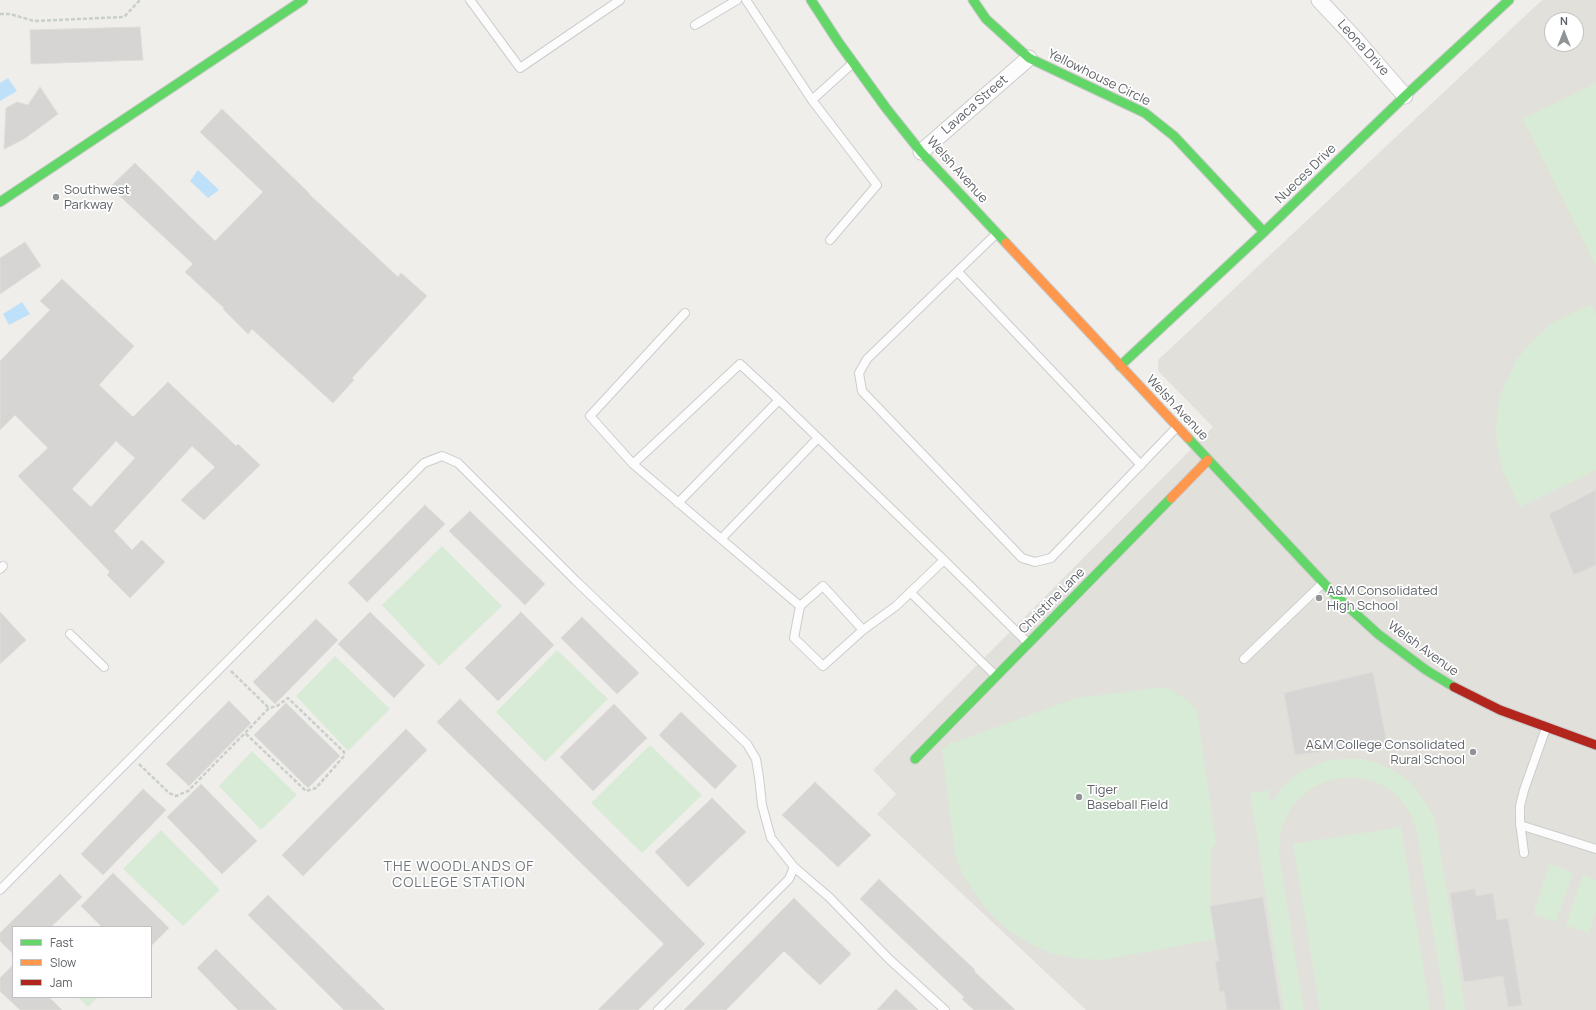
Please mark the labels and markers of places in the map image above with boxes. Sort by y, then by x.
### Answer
place label: Southwest Parkway [64,182,130,213]
marker: Southwest Parkway [51,192,61,202]
place label: A&M Consolidated High School [1327,583,1438,614]
marker: A&M Consolidated High School [1314,593,1324,603]
place label: A&M College Consolidated Rural School [1306,737,1465,768]
marker: A&M College Consolidated Rural School [1468,747,1478,757]
place label: Tiger Baseball Field [1087,782,1168,813]
marker: Tiger Baseball Field [1074,792,1084,802]

